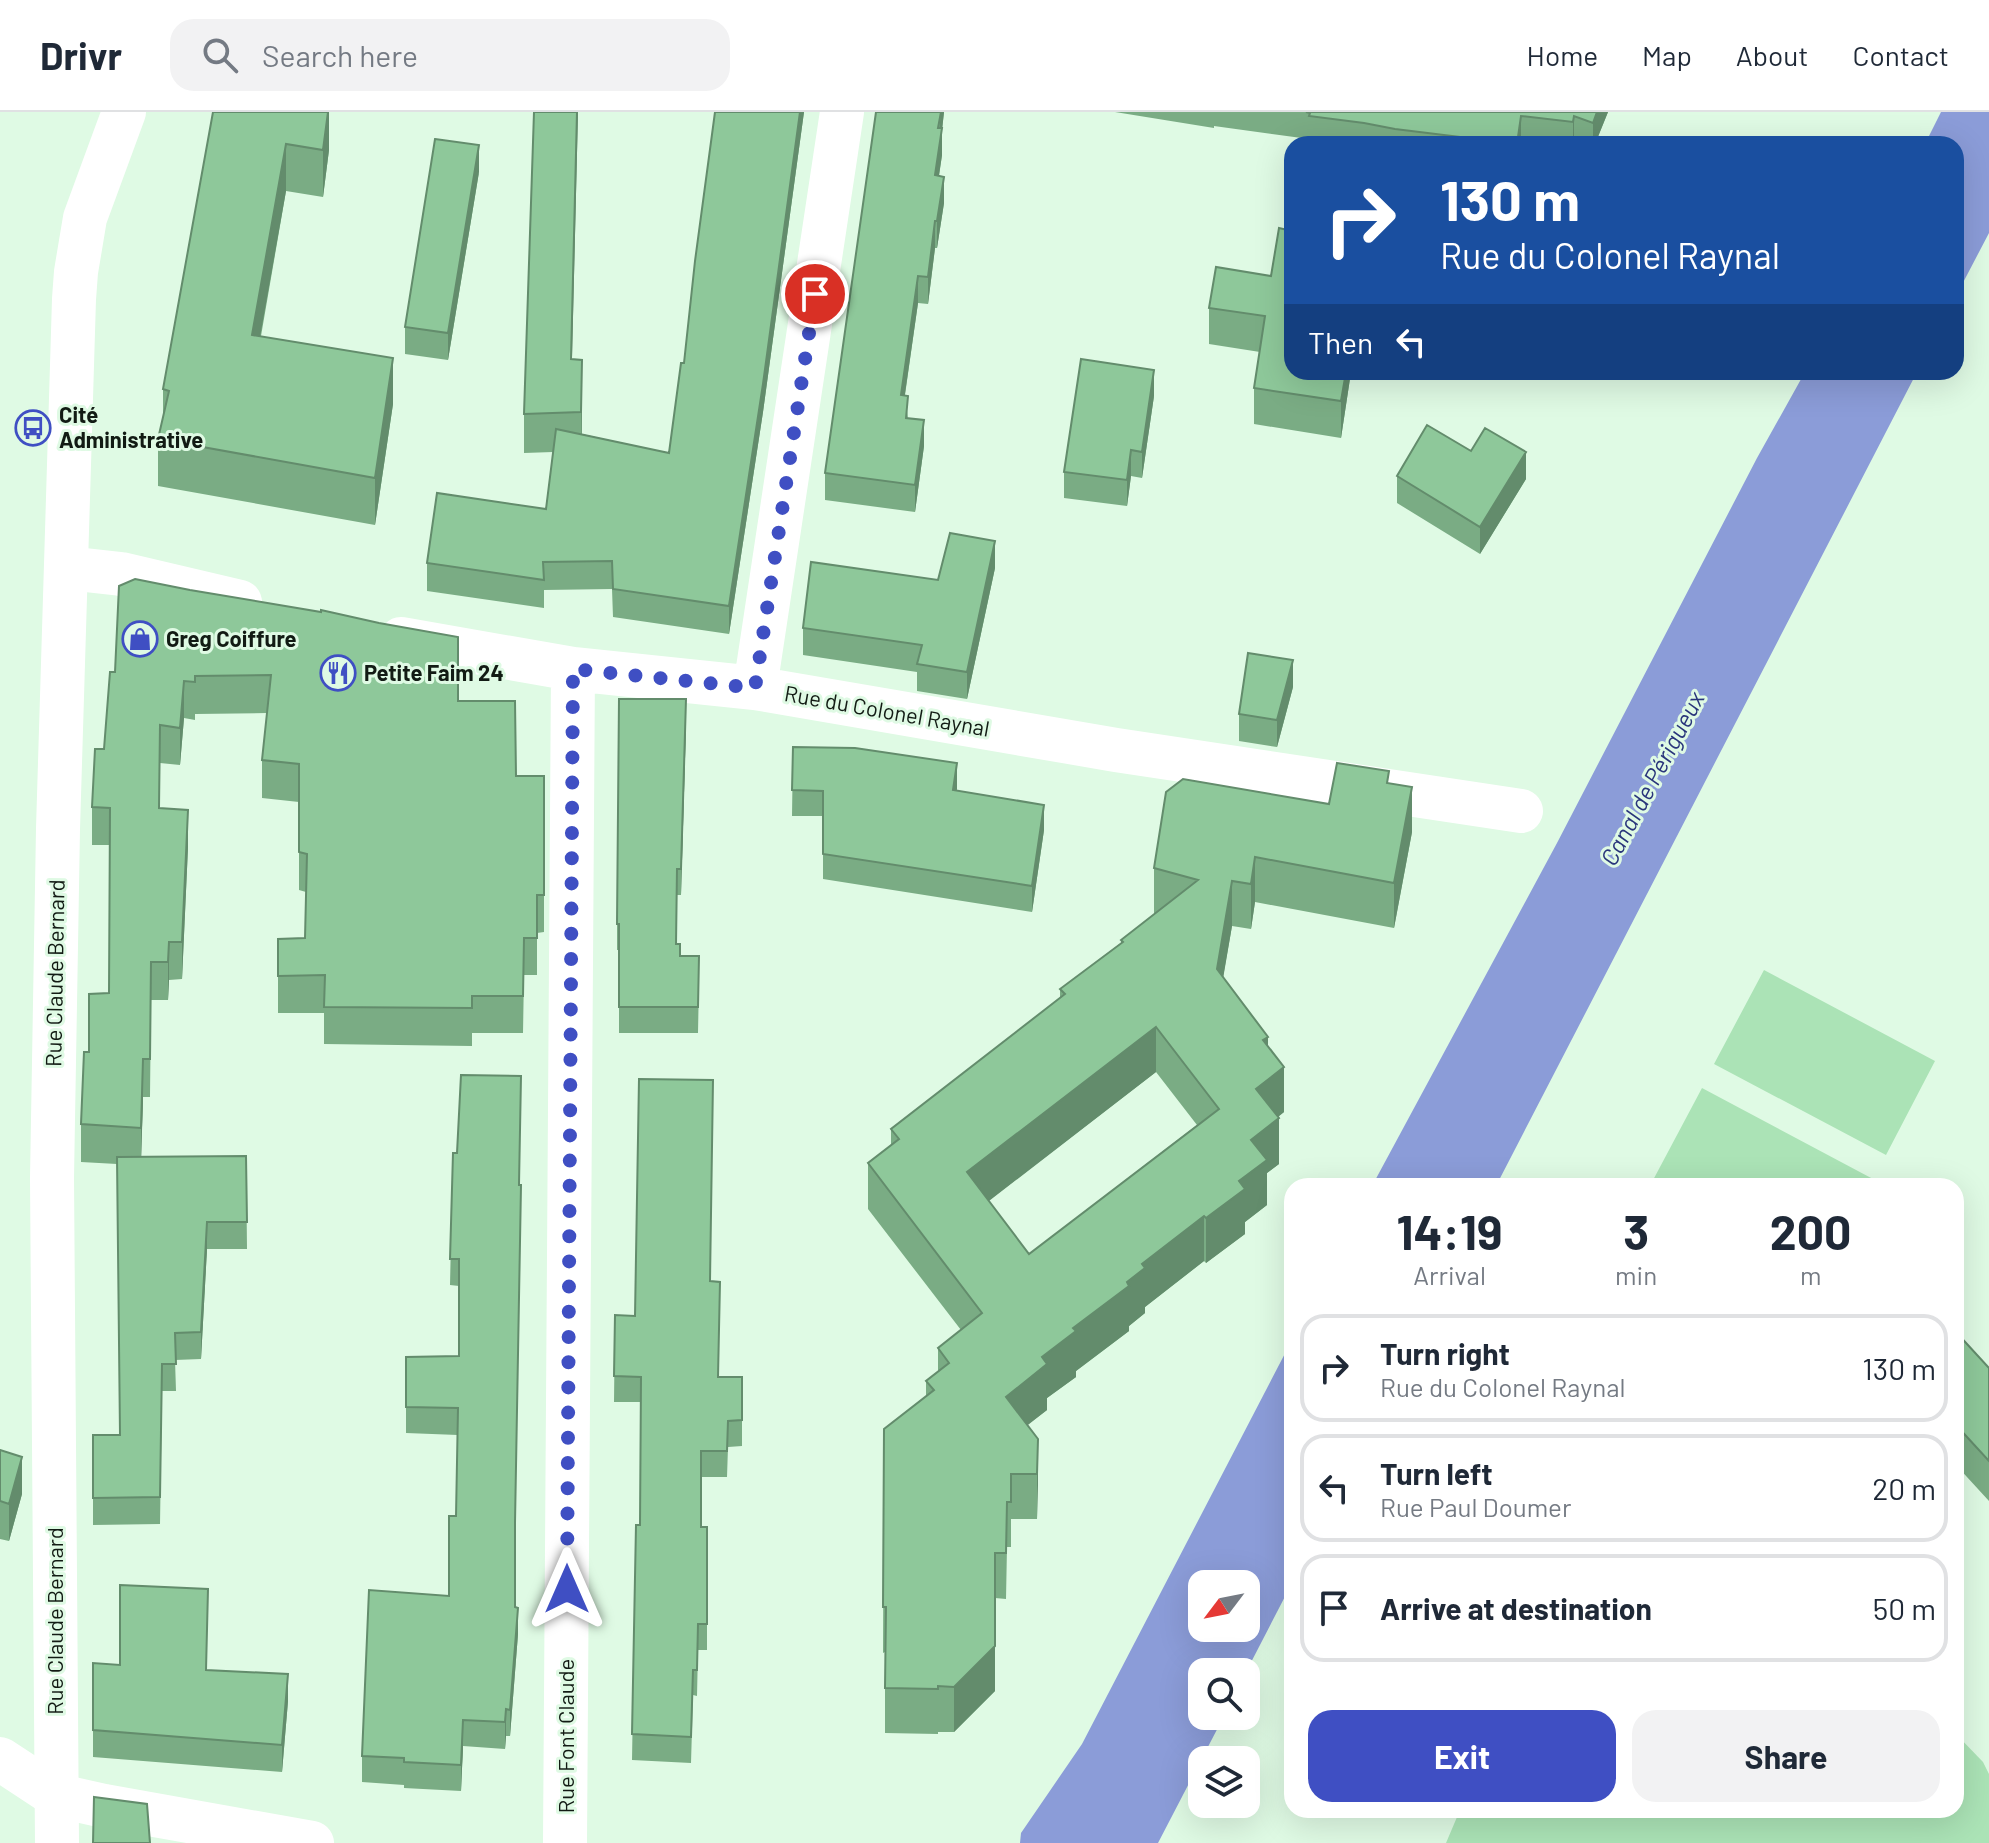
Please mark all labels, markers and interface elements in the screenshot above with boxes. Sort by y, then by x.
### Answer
search box [170,19,730,91]
text: Drivr [40,32,122,78]
icon: search [198,33,242,77]
text: Search here [262,37,418,73]
text: Home [1527,38,1598,72]
text: Map [1642,38,1692,72]
text: About [1736,38,1808,72]
text: Contact [1852,38,1949,72]
text: 130 m [1440,165,1580,232]
icon: right [1308,168,1412,272]
text: Rue du Colonel Raynal [1440,233,1780,276]
pin [781,260,849,328]
icon: arrive [793,272,837,316]
icon: left [1389,320,1433,364]
text: Then [1308,324,1373,360]
place label: Cité Administrative [59,401,203,452]
bus stop icon: Cité Administrative [14,409,52,447]
shop icon: Greg Coiffure [121,620,159,658]
place label: Greg Coiffure [166,625,297,651]
restaurant icon: Petite Faim 24 [319,654,357,692]
place label: Petite Faim 24 [364,659,504,685]
street label: Rue du Colonel Raynal [783,679,992,741]
water label: Canal de Périgueux [1594,686,1710,870]
street label: Rue Claude Bernard [39,879,69,1067]
text: 14:19 [1397,1202,1503,1260]
text: 3 [1623,1202,1649,1260]
text: 200 [1770,1202,1851,1260]
text: Arrival [1413,1259,1486,1290]
text: min [1615,1259,1657,1290]
text: m [1800,1259,1821,1290]
text: Turn right [1380,1335,1510,1371]
icon: right [1312,1346,1356,1390]
text: 130 m [1862,1350,1936,1386]
text: Rue du Colonel Raynal [1380,1371,1626,1402]
text: Turn left [1380,1455,1493,1491]
icon: left [1312,1466,1356,1510]
text: 20 m [1872,1470,1936,1506]
text: Rue Paul Doumer [1380,1491,1571,1522]
street label: Rue Claude Bernard [41,1527,67,1715]
position arrow [525,1547,609,1631]
north arrow [1188,1570,1260,1642]
map controls [1188,1570,1260,1818]
icon: arrive [1312,1586,1356,1630]
text: Arrive at destination [1380,1590,1652,1626]
text: 50 m [1873,1590,1936,1626]
button: search [1188,1658,1260,1730]
street label: Rue Font Claude [552,1659,578,1813]
button: Exit [1308,1710,1616,1802]
button: Share [1632,1710,1940,1802]
button: layers [1188,1746,1260,1818]

